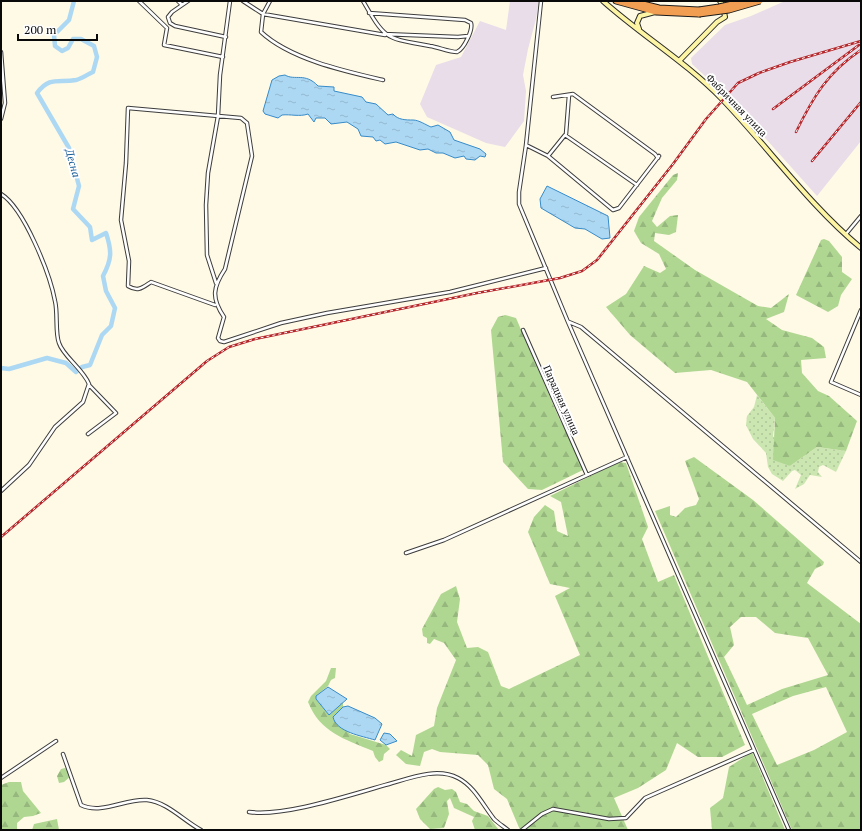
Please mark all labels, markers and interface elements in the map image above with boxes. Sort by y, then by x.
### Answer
scale bar [18,16,97,42]
text: 200 m [24,22,57,37]
street label: Фабричная улица [703,71,770,139]
water label: Десна [62,146,84,179]
street label: Парадная улица [540,363,583,437]

